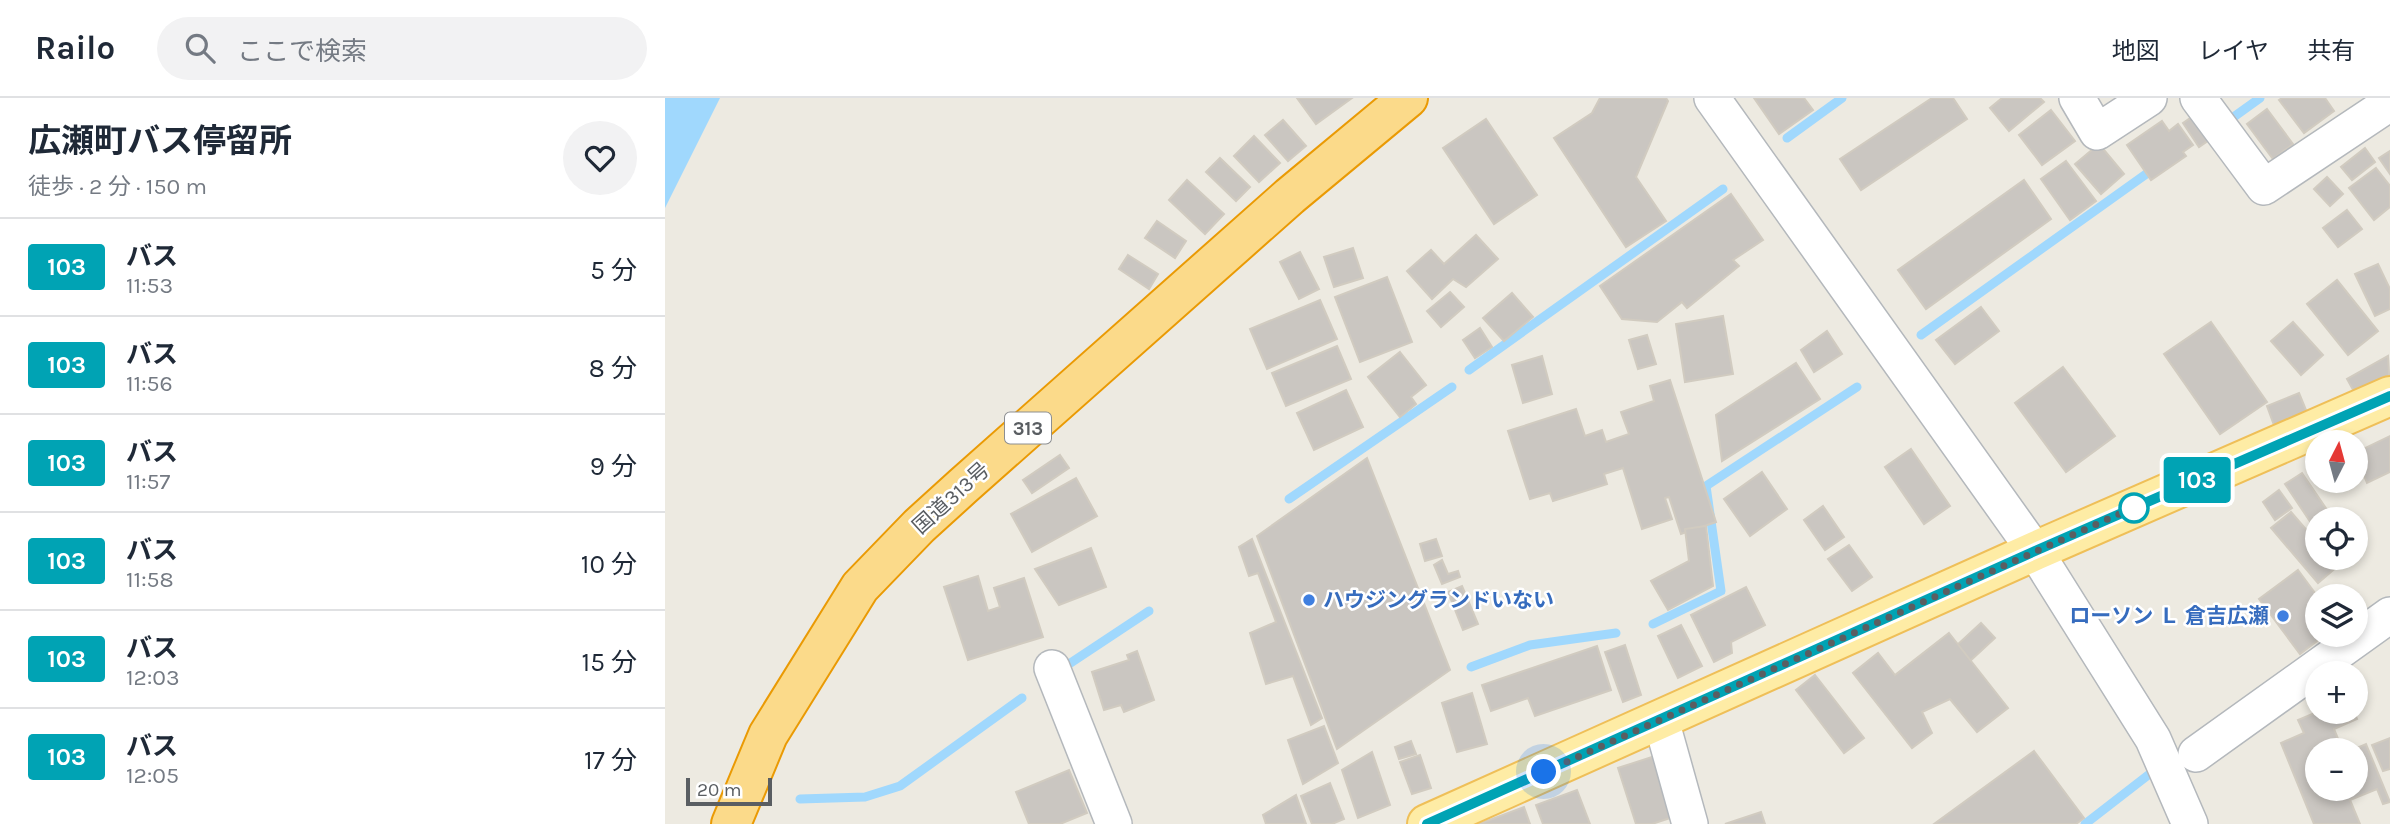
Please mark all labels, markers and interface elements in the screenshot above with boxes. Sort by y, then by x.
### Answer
search box [157,17,647,80]
text: Railo [35,29,115,67]
icon: search [181,29,219,67]
text: ここで検索 [237,36,367,67]
text: 地図 [2112,37,2160,65]
text: レイヤ [2198,37,2269,65]
text: 共有 [2307,37,2355,65]
button: heart [563,121,637,195]
text: 広瀬町バス停留所 [28,122,292,160]
text: 徒歩 · 2 分 · 150 m [28,173,207,200]
text: バス [126,241,178,272]
text: 103 [47,253,86,281]
text: 5 分 [590,255,637,286]
text: 11:53 [126,272,173,299]
text: バス [126,339,178,370]
text: 103 [47,351,86,379]
text: 8 分 [589,353,637,384]
text: 11:56 [126,370,173,397]
road number: 313 [1005,412,1051,444]
north arrow [2305,430,2368,494]
map controls [2305,430,2368,801]
text: バス [126,437,178,468]
text: 103 [47,449,86,477]
text: 9 分 [590,451,637,482]
street label: 国道313号 [908,457,994,539]
line badge: 103 [2157,457,2237,503]
text: 103 [2178,466,2216,494]
text: 11:57 [126,468,170,495]
unlabelled marker [2119,493,2149,523]
button: locate [2305,507,2368,570]
text: バス [126,535,178,566]
text: 103 [47,547,86,575]
text: 10 分 [581,549,637,580]
text: 11:58 [126,566,174,593]
button: layers [2305,584,2368,647]
place label: ハウジングランドいない [1323,588,1554,612]
marker: ハウジングランドいない [1301,592,1317,608]
place label: ローソン Ｌ 倉吉広瀬 [2069,604,2269,628]
marker: ローソン Ｌ 倉吉広瀬 [2275,608,2291,624]
text: バス [126,633,178,664]
text: 103 [47,645,86,673]
text: 15 分 [582,647,637,678]
button: + [2305,661,2368,724]
text: 12:03 [126,664,179,691]
text: バス [126,731,178,762]
button: − [2305,738,2368,801]
text: 103 [47,743,86,771]
text: 17 分 [584,745,637,776]
your location [1526,754,1561,789]
text: 12:05 [126,762,179,789]
scale bar [686,775,772,807]
text: 20 m [697,779,742,801]

